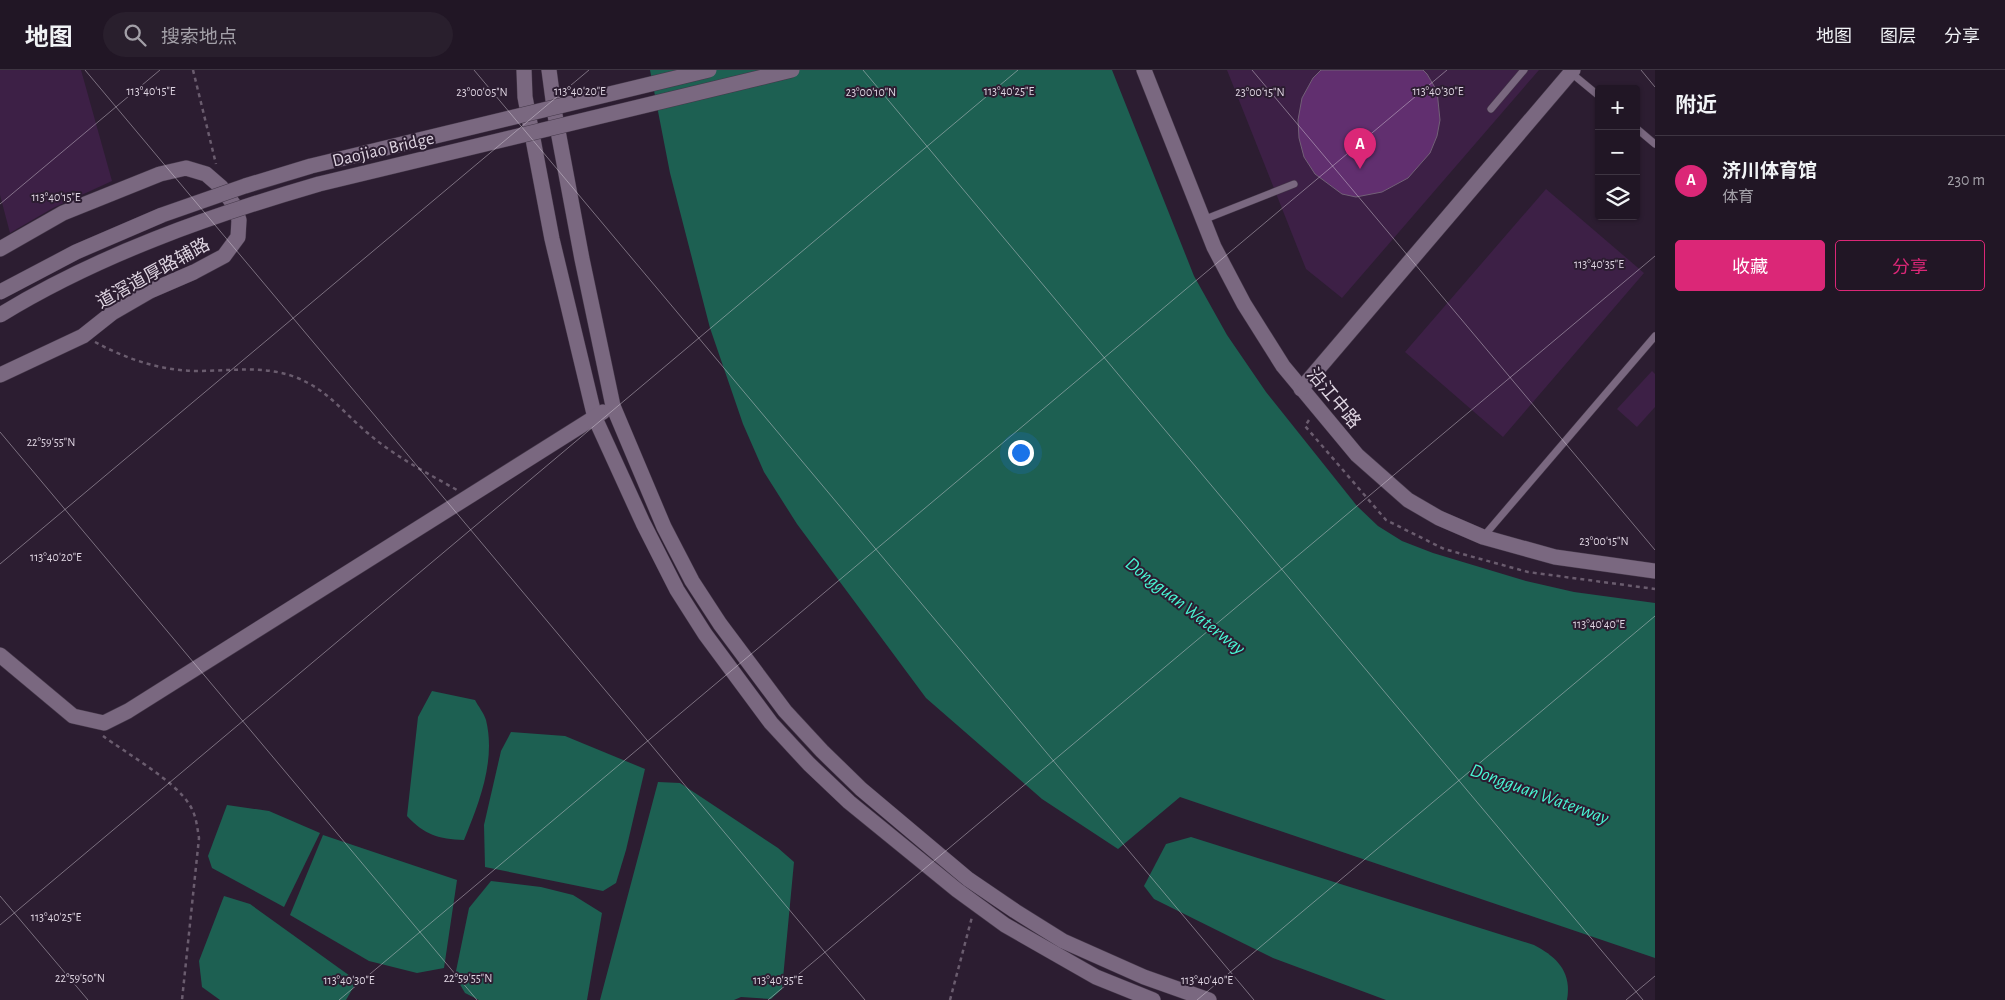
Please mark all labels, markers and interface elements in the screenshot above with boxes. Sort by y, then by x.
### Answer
search box [103,12,453,57]
icon: search [121,21,149,49]
text: 地图 [25,26,73,50]
text: 搜索地点 [161,28,237,47]
text: 地图 [1816,28,1852,46]
text: 图层 [1880,28,1916,46]
text: 分享 [1944,28,1980,46]
text: 113°40'15"E [126,85,176,97]
text: 113°40'20"E [554,85,606,97]
text: 113°40'25"E [984,85,1034,97]
text: 113°40'30"E [1412,85,1464,97]
map controls [1595,85,1640,220]
button: + [1595,85,1640,130]
text: 23°00'05"N [456,86,508,98]
text: 23°00'10"N [846,86,896,98]
text: 23°00'15"N [1235,86,1285,98]
text: 附近 [1675,95,1717,116]
pin: A [1344,128,1376,169]
street label: Daojiao Bridge [331,130,436,170]
button: − [1595,130,1640,175]
text: 济川体育馆 [1722,162,1817,181]
text: A [1686,172,1696,188]
text: 230 m [1947,172,1985,188]
button: layers [1595,175,1640,220]
text: 体育 [1722,189,1754,205]
text: 113°40'15"E [31,191,81,203]
street label: 道滘道厚路辅路 [93,234,213,312]
button: 收藏 [1675,240,1825,291]
button: 分享 [1835,240,1985,291]
text: 113°40'35"E [1574,258,1624,270]
street label: 沿江中路 [1303,364,1365,432]
text: 22°59'55"N [27,436,75,448]
your location [1008,440,1034,466]
text: 23°00'15"N [1579,535,1629,547]
text: 113°40'20"E [30,551,82,563]
water label: Dongguan Waterway [1122,554,1248,659]
text: 113°40'40"E [1573,618,1625,630]
water label: Dongguan Waterway [1468,761,1611,828]
text: 113°40'25"E [31,911,81,923]
text: 22°59'50"N [55,972,105,984]
text: 22°59'55"N [444,972,492,984]
text: 113°40'30"E [323,974,375,986]
text: 113°40'35"E [753,974,803,986]
text: 113°40'40"E [1181,974,1233,986]

